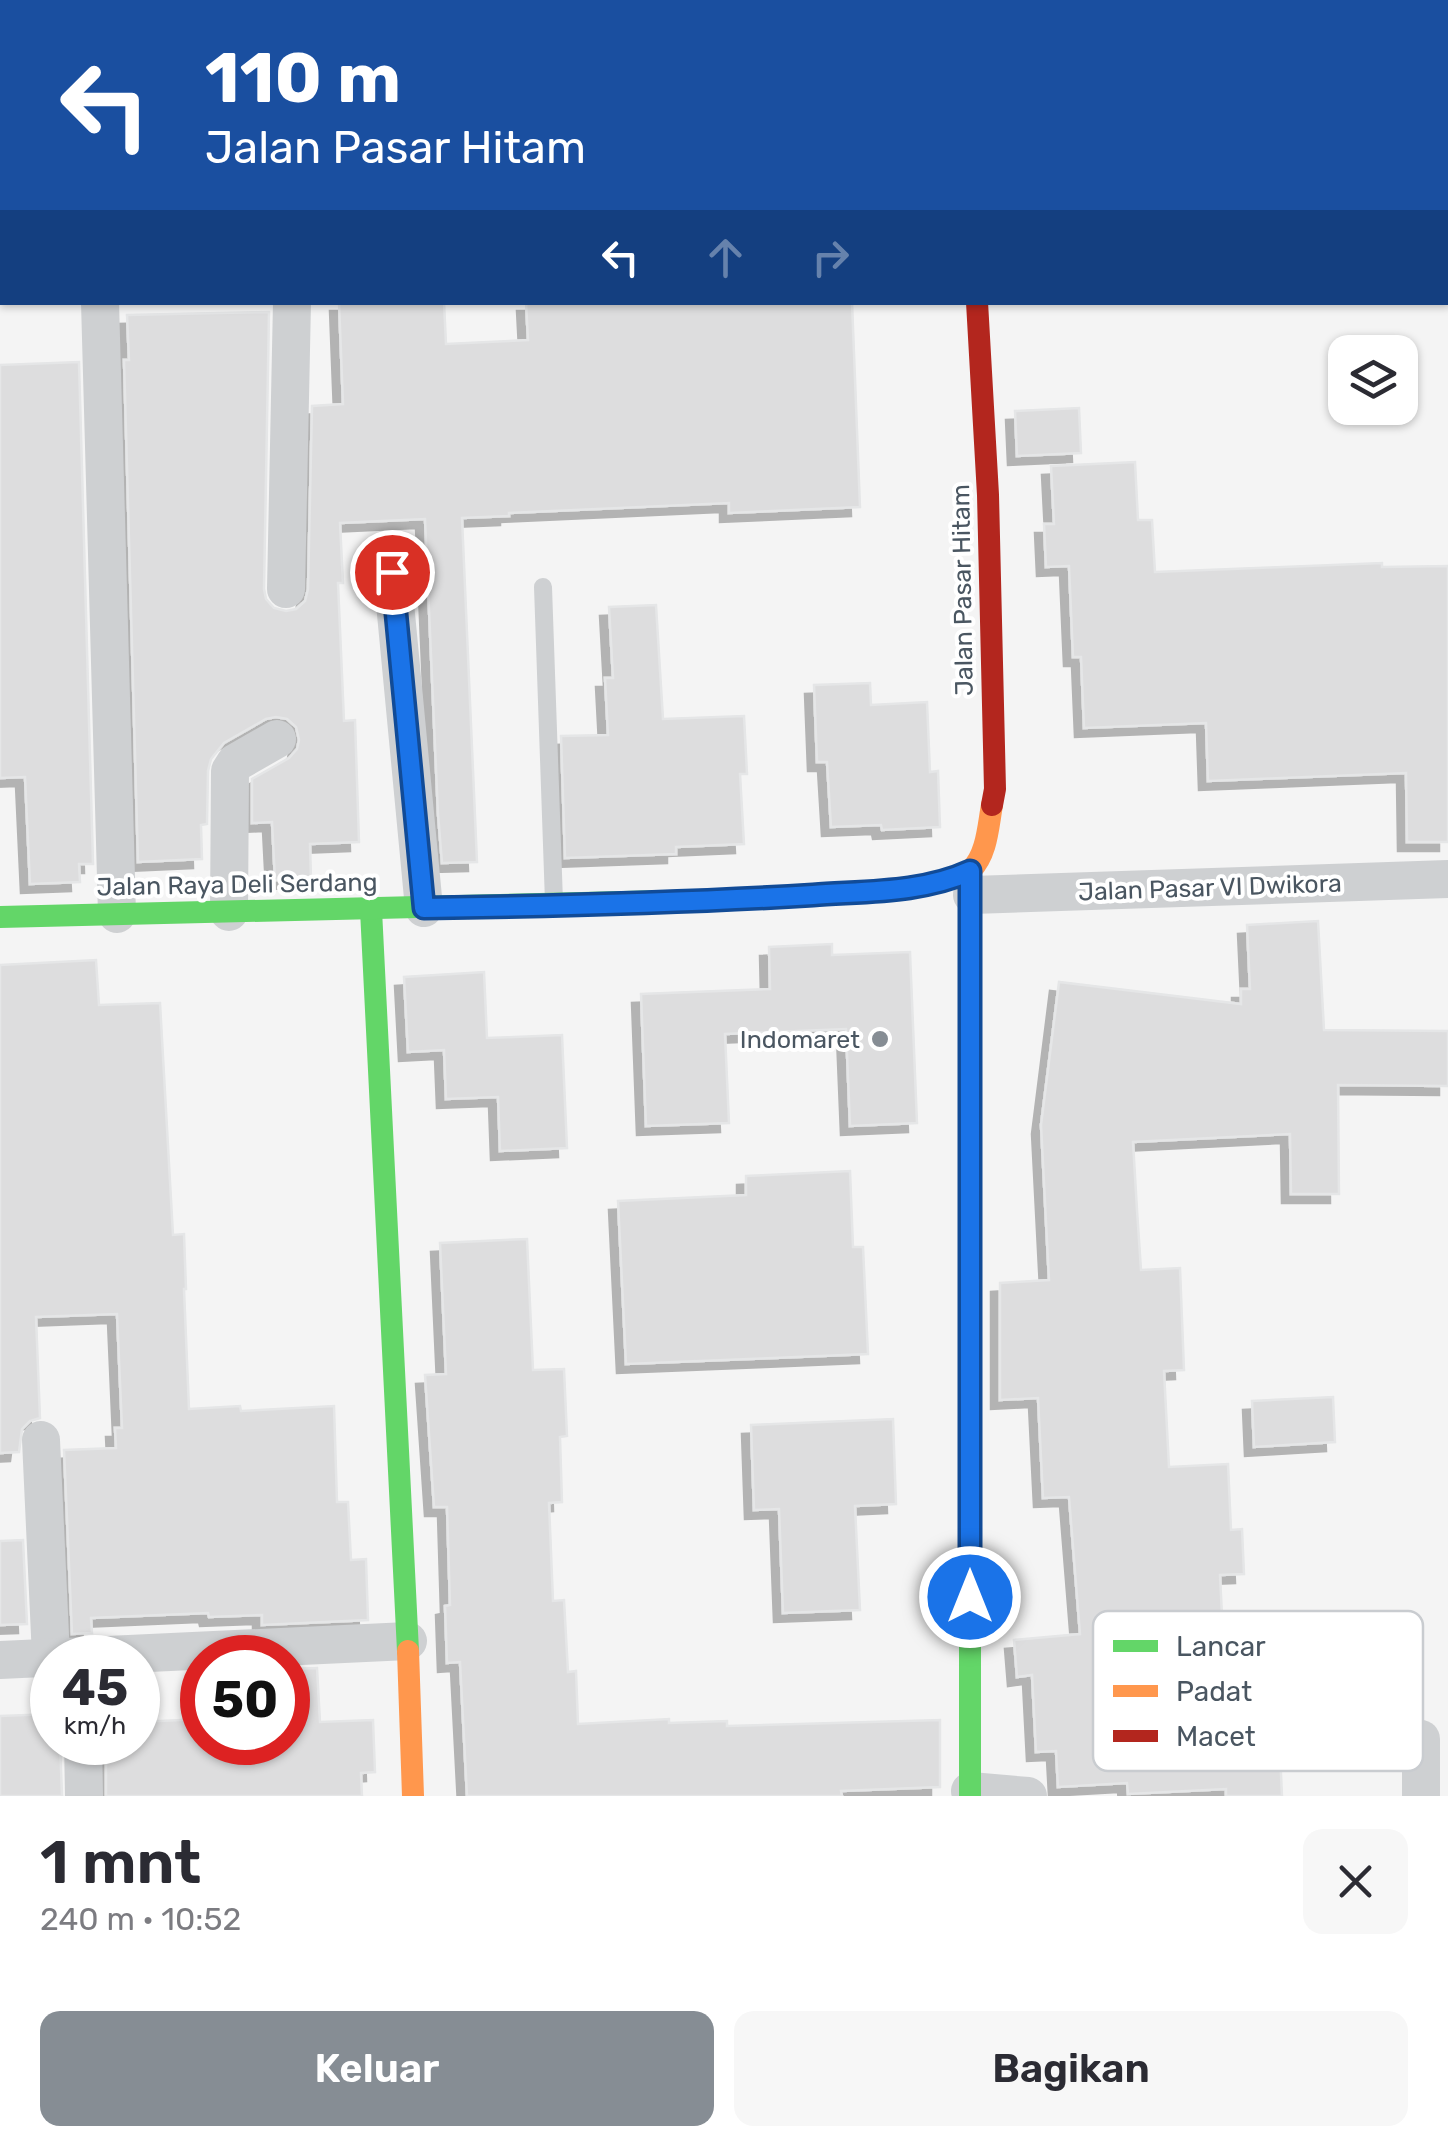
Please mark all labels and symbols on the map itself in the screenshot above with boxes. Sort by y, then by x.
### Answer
street label: Jalan Pasar Hitam [946,484,979,696]
pin [350,530,435,615]
street label: Jalan Raya Deli Serdang [96,868,378,901]
street label: Jalan Pasar VI Dwikora [1078,868,1342,907]
place label: Indomaret [740,1025,860,1054]
marker: Indomaret [869,1028,891,1050]
position arrow [918,1545,1022,1649]
legend [1093,1611,1423,1771]
text: Lancar [1176,1630,1266,1663]
speed limit sign: 50 [180,1635,310,1765]
text: Padat [1176,1675,1252,1708]
text: Macet [1176,1720,1256,1753]

